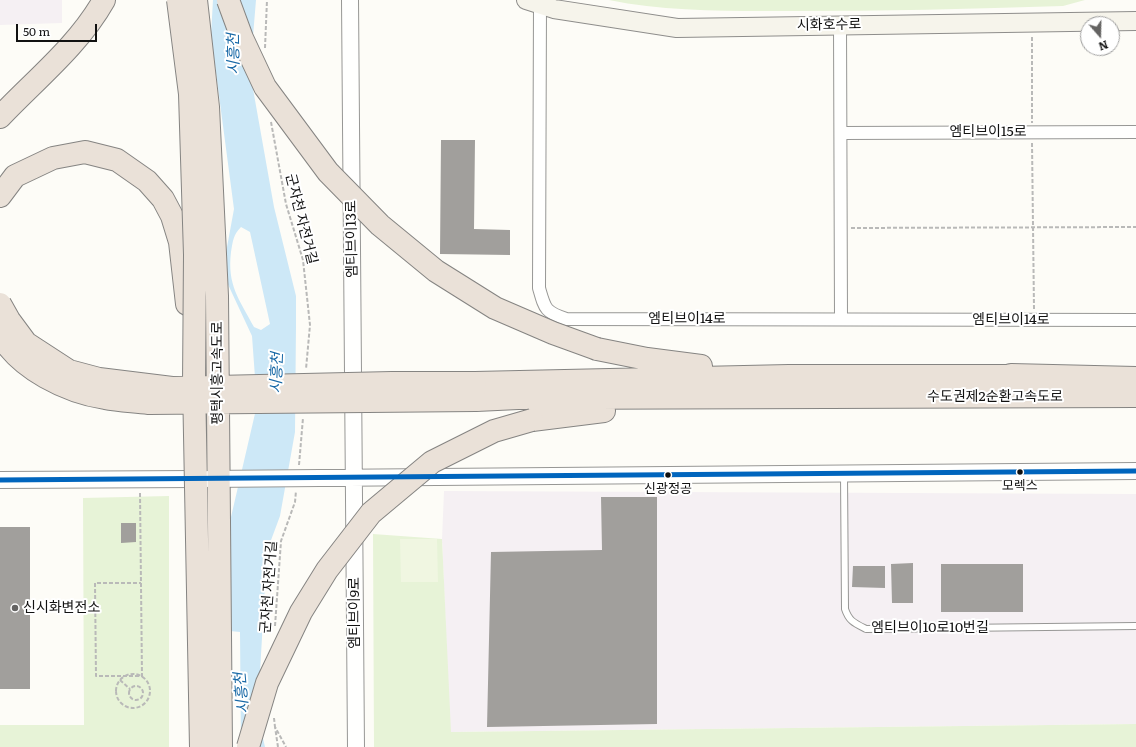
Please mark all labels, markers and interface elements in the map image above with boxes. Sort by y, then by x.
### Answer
scale bar [18,16,99,42]
street label: 시화호수로 [797,16,861,34]
north arrow [1080,16,1120,56]
text: 50 m [23,22,50,40]
water label: 시흥천 [225,33,243,75]
text: N [1097,37,1111,55]
street label: 엠티브이15로 [949,124,1027,140]
street label: 군자천 자전거길 [282,172,320,266]
street label: 엠티브이13로 [343,200,361,278]
street label: 엠티브이14로 [648,311,726,327]
street label: 엠티브이14로 [972,312,1050,328]
street label: 평택시흥고속도로 [210,321,226,425]
water label: 시흥천 [267,352,287,394]
street label: 수도권제2순환고속도로 [927,389,1063,405]
marker: 모렉스 [1015,467,1025,477]
marker: 신광정공 [663,470,673,480]
place label: 모렉스 [1002,478,1038,494]
place label: 신광정공 [644,481,692,497]
street label: 군자천 자전거길 [257,540,281,634]
street label: 엠티브이9로 [347,577,363,649]
place label: 신시화변전소 [23,600,100,616]
marker: 신시화변전소 [10,603,20,613]
street label: 엠티브이10로10번길 [871,620,989,636]
water label: 시흥천 [231,672,253,714]

